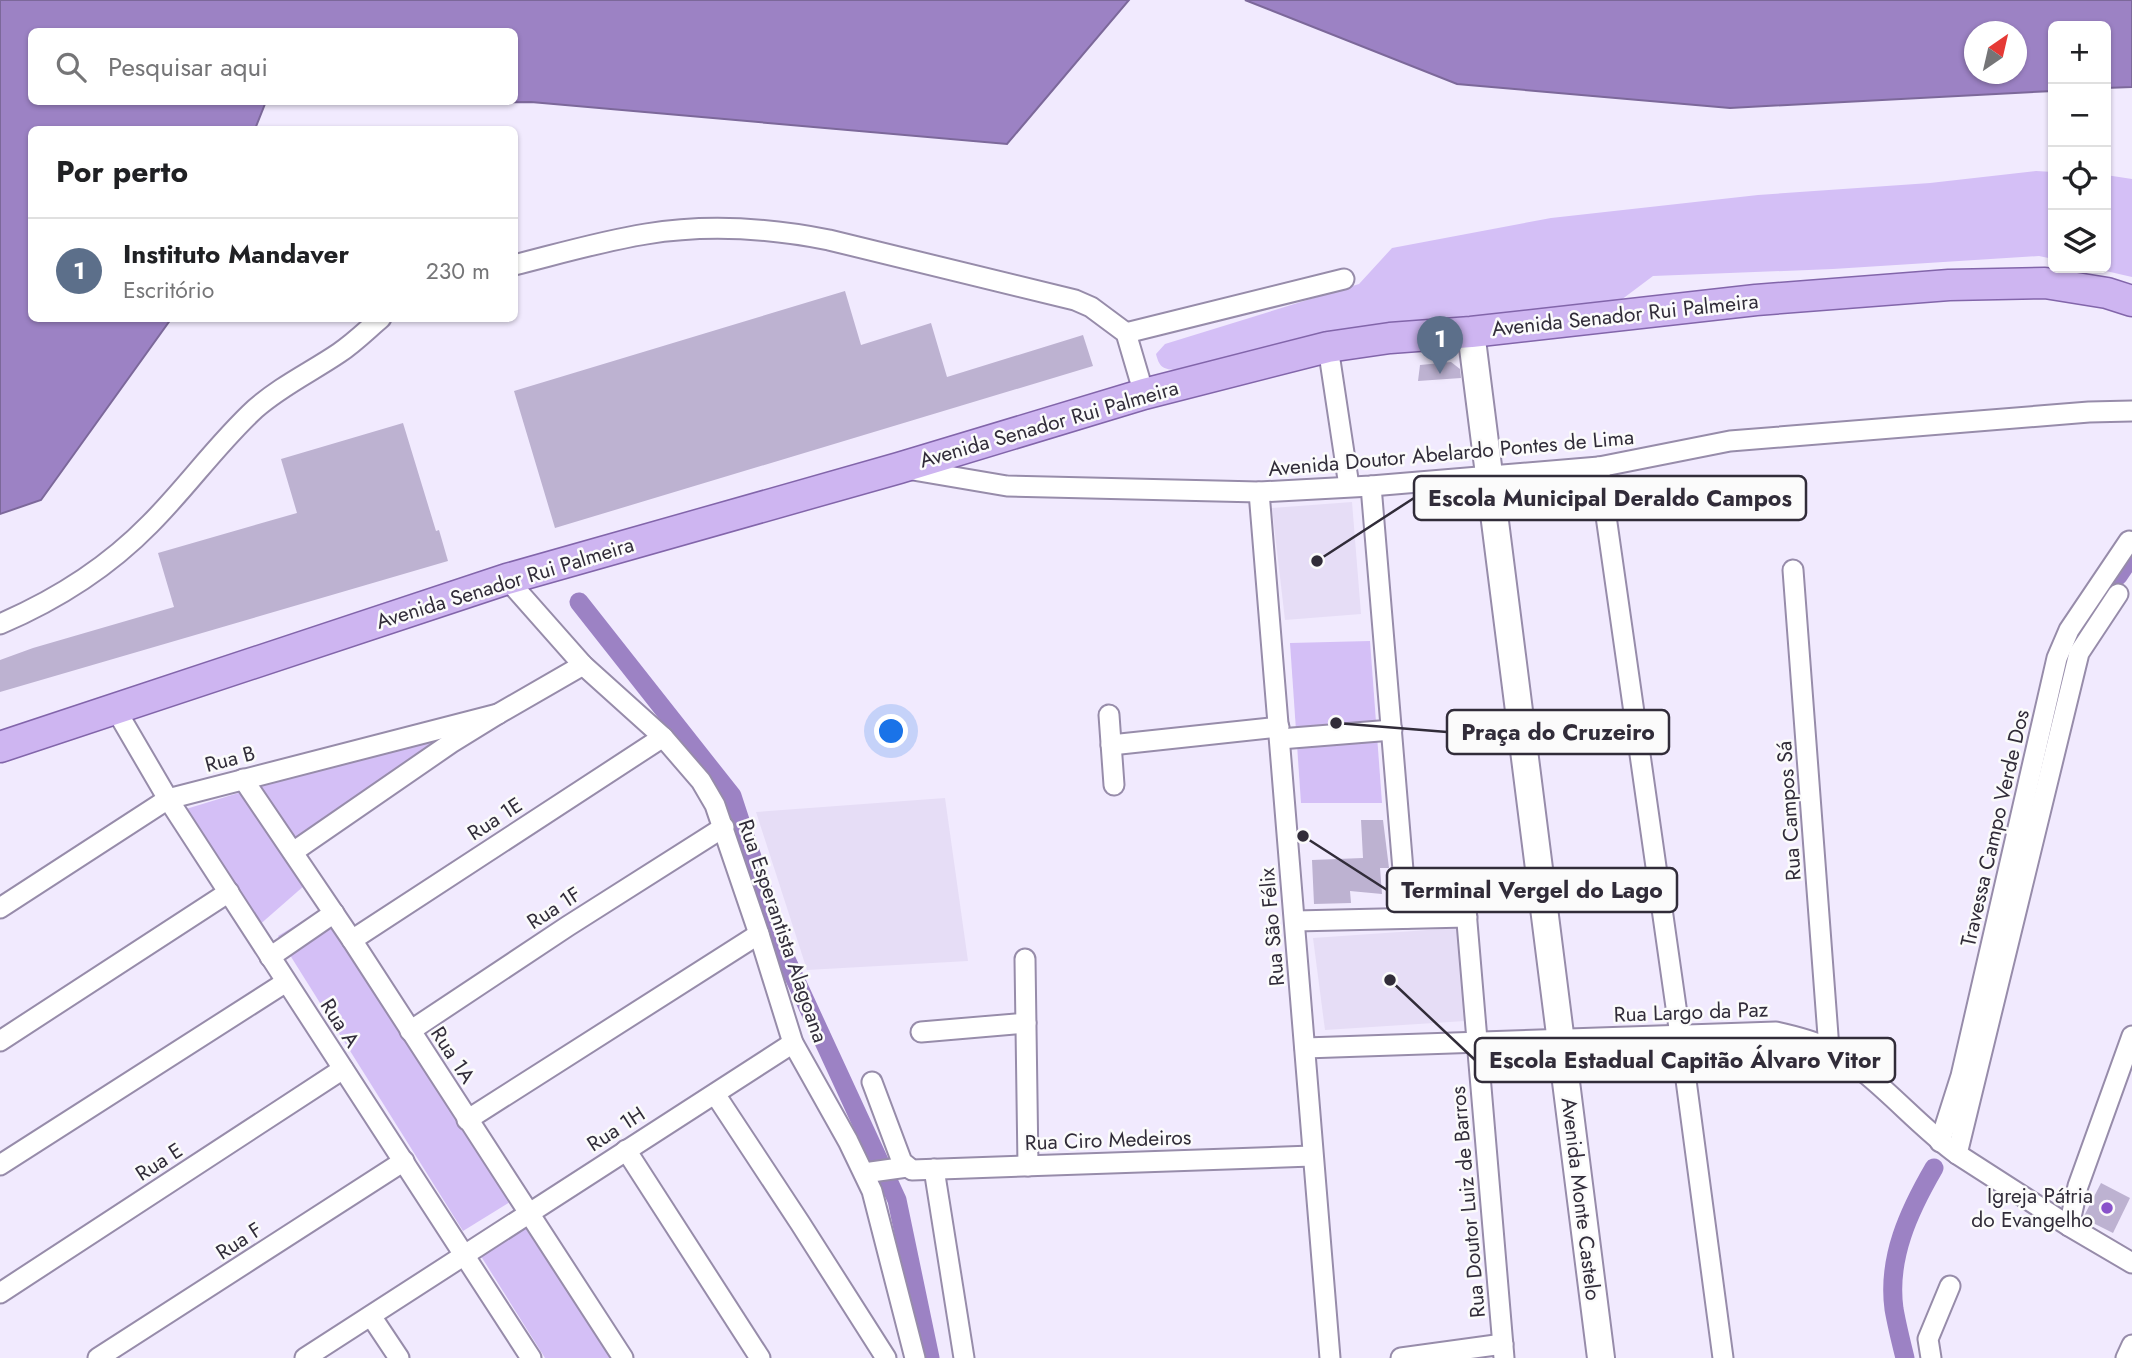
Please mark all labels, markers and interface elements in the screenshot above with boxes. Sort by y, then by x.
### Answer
north arrow [1964,21,2027,84]
map controls [2048,21,2111,273]
button: + [2048,21,2111,84]
search box [28,28,518,105]
icon: search [52,48,90,86]
text: Pesquisar aqui [108,48,268,86]
button: − [2048,84,2111,147]
button: locate [2048,147,2111,210]
text: Por perto [56,150,188,193]
button: layers [2048,210,2111,273]
text: Instituto Mandaver [123,235,349,273]
text: 1 [73,254,85,288]
text: 230 m [426,254,490,288]
text: Escritório [123,273,214,307]
street label: Avenida Senador Rui Palmeira [1490,286,1760,344]
pin: 1 [1417,316,1463,374]
street label: Avenida Senador Rui Palmeira [916,373,1182,475]
street label: Avenida Doutor Abelardo Pontes de Lima [1267,422,1635,484]
callout: Escola Municipal Deraldo Campos [1414,476,1806,520]
text: Escola Municipal Deraldo Campos [1428,481,1792,515]
street label: Avenida Senador Rui Palmeira [372,529,638,637]
street label: Travessa Campo Verde Dos [1953,707,2037,949]
callout: Praça do Cruzeiro [1447,710,1669,754]
your location [874,714,908,748]
text: Praça do Cruzeiro [1461,715,1655,749]
street label: Rua B [202,738,258,780]
street label: Rua Campos Sá [1769,740,1809,882]
street label: Rua 1E [462,790,528,848]
street label: Rua Esperantista Alagoana [731,815,835,1047]
street label: Rua São Félix [1252,867,1292,987]
callout: Terminal Vergel do Lago [1387,868,1677,912]
text: Terminal Vergel do Lago [1401,873,1663,907]
street label: Rua 1F [521,879,587,937]
street label: Rua A [313,993,367,1054]
street label: Rua Largo da Paz [1613,994,1769,1030]
street label: Rua 1A [423,1021,483,1089]
callout: Escola Estadual Capitão Álvaro Vitor [1475,1038,1895,1082]
text: Escola Estadual Capitão Álvaro Vitor [1489,1043,1882,1077]
street label: Rua Doutor Luiz de Barros [1443,1085,1493,1319]
street label: Avenida Monte Castelo [1554,1096,1608,1302]
street label: Rua 1H [581,1099,651,1159]
street label: Rua Ciro Medeiros [1024,1122,1192,1158]
street label: Rua E [130,1136,188,1188]
place label: Igreja Pátria do Evangelho [1971,1181,2093,1235]
marker: Igreja Pátria do Evangelho [2099,1200,2115,1216]
street label: Rua F [210,1215,268,1267]

